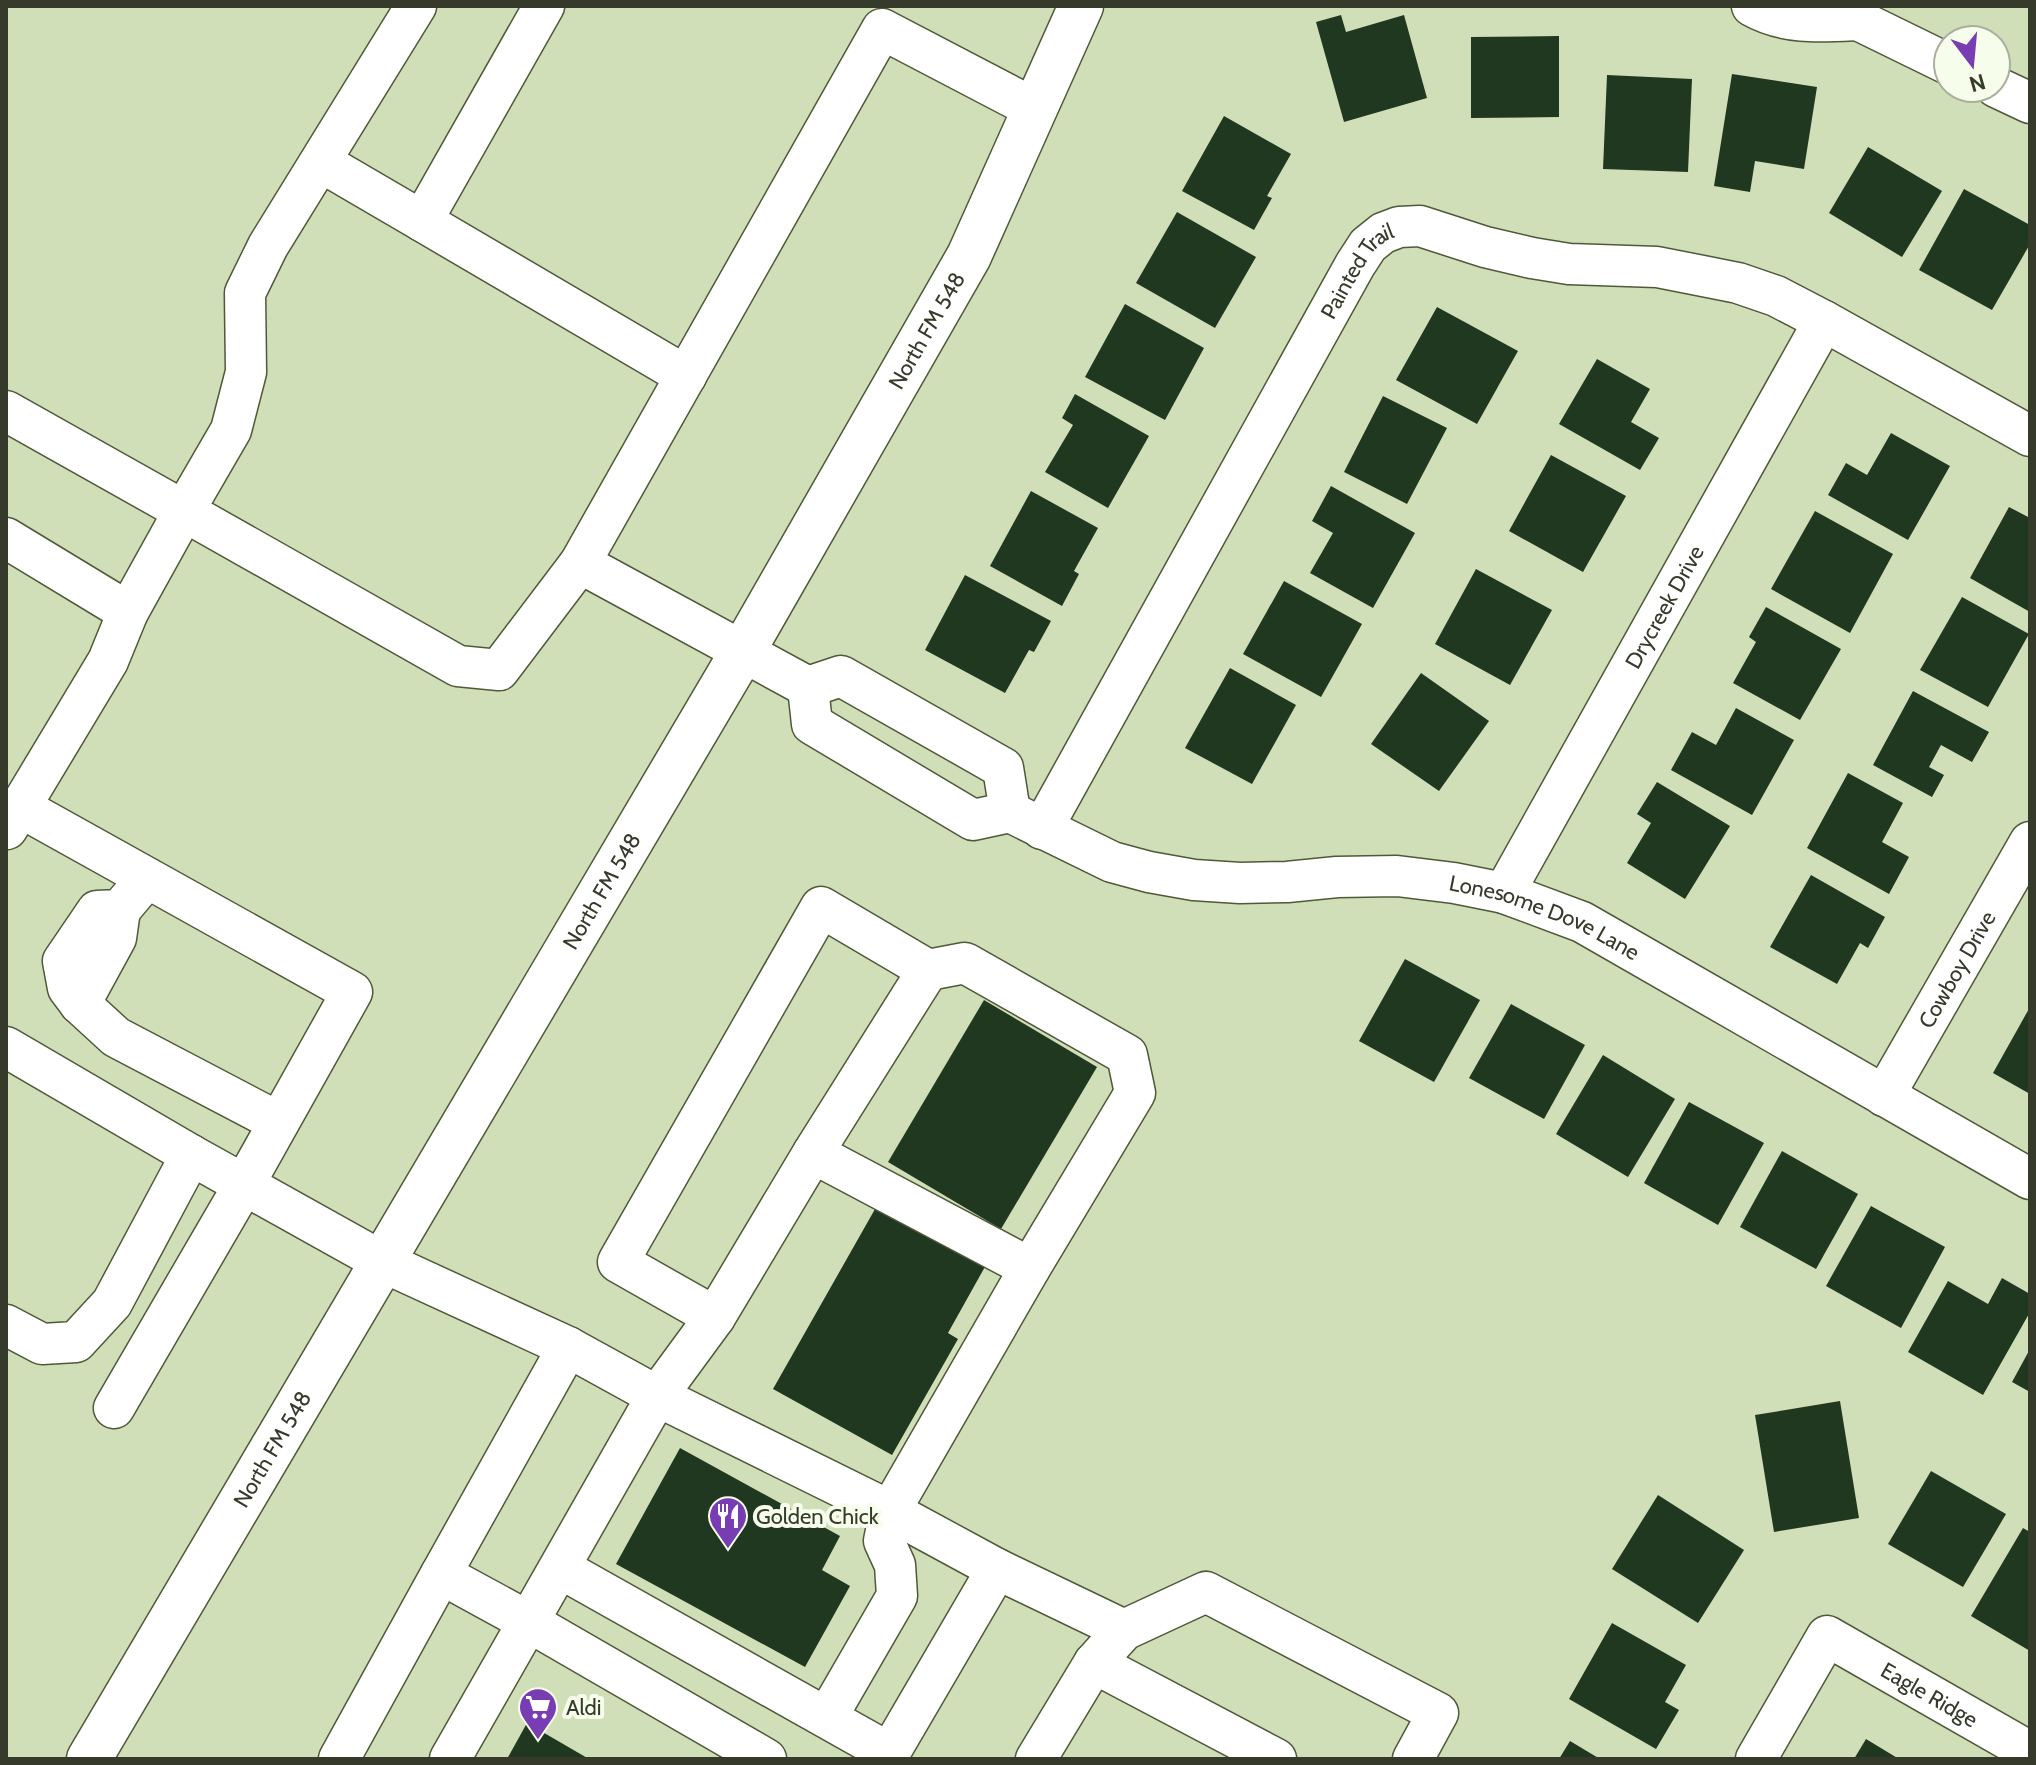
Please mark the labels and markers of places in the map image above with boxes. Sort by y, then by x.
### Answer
restaurant icon: Golden Chick [707,1495,749,1550]
place label: Golden Chick [756,1503,879,1530]
supermarket icon: Aldi [517,1686,559,1741]
place label: Aldi [566,1694,601,1721]

